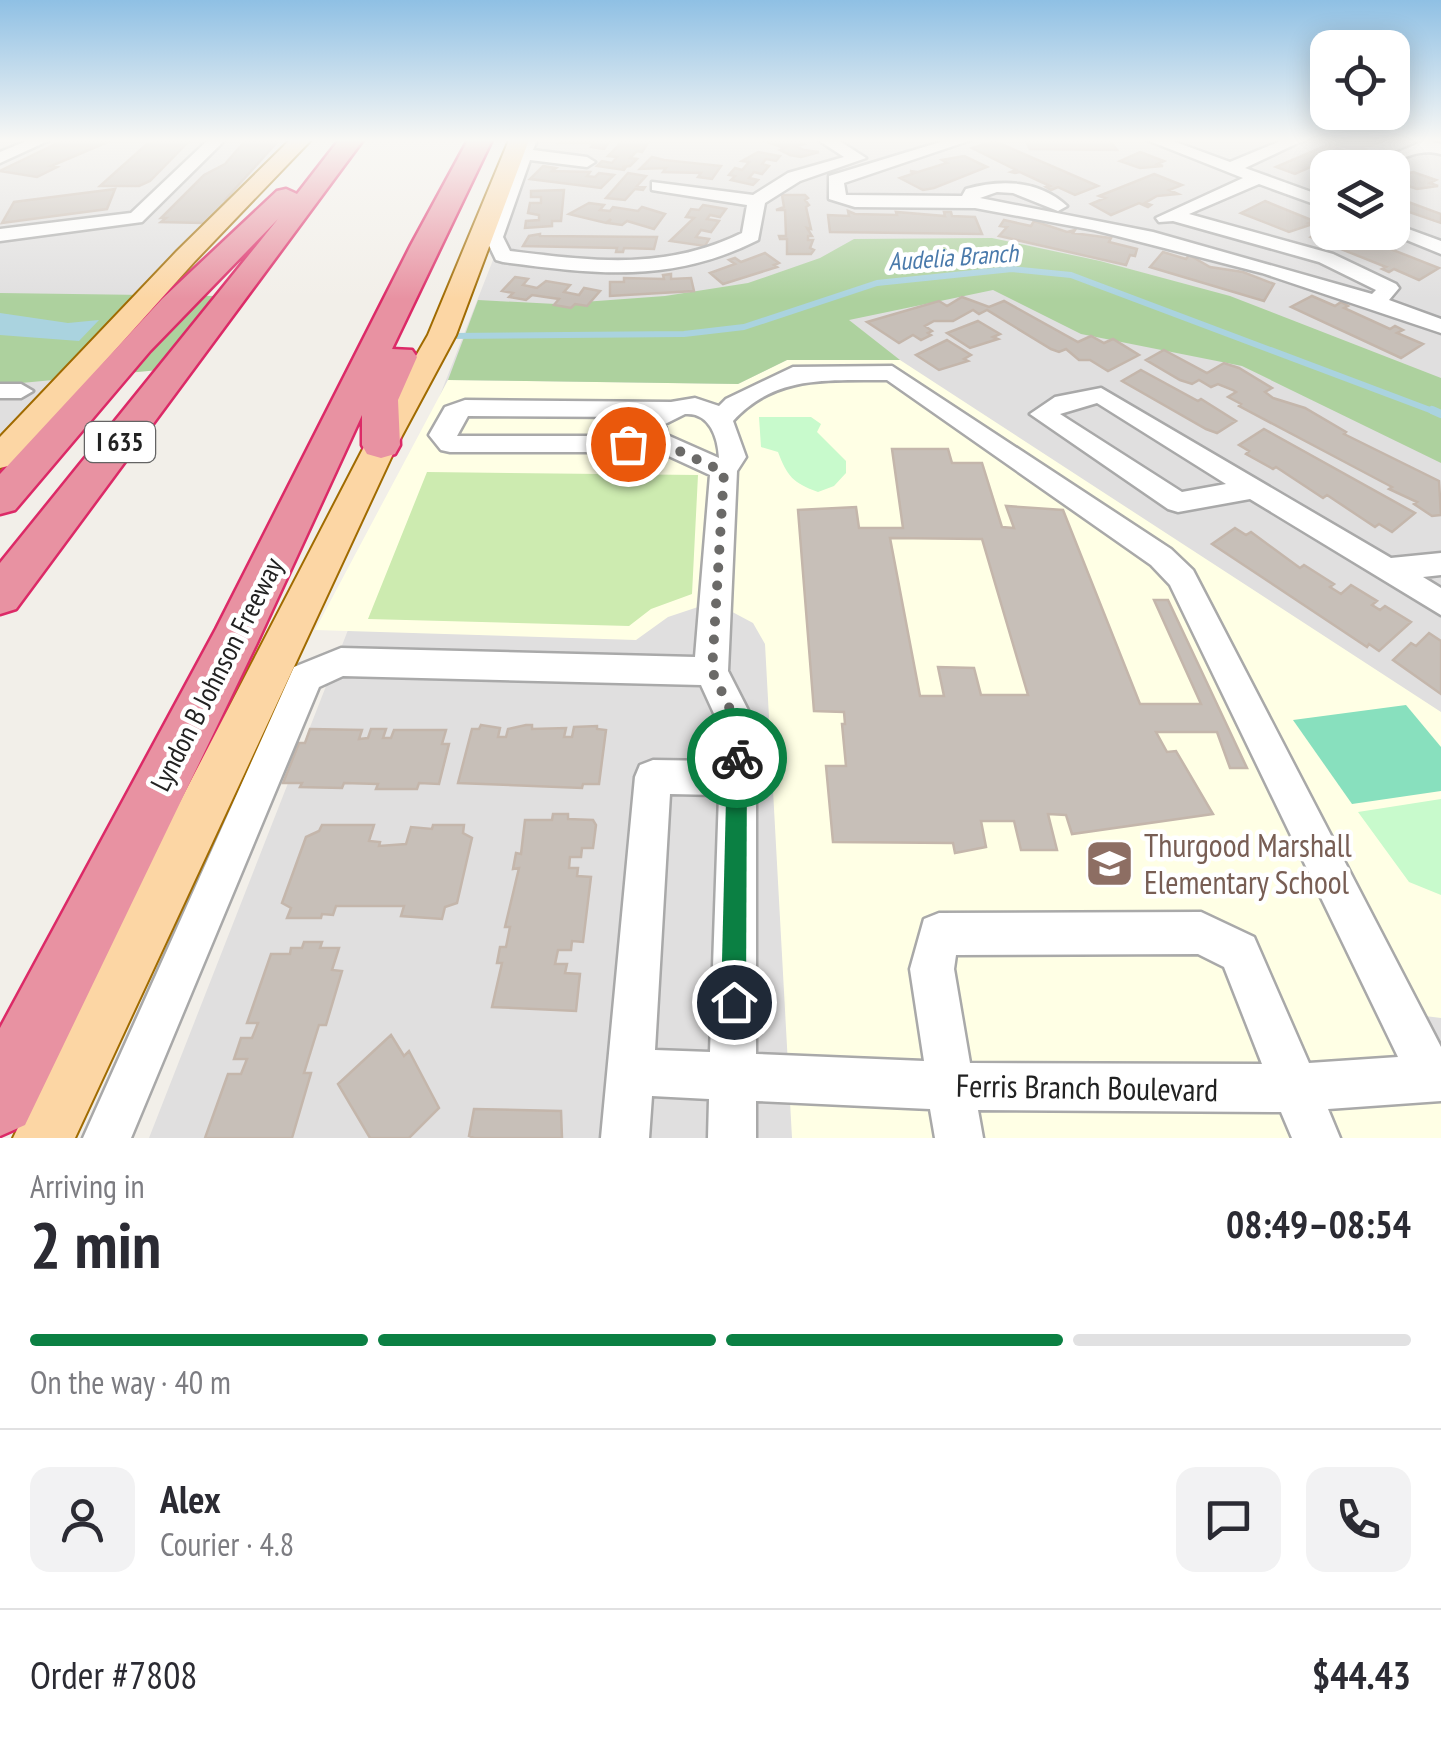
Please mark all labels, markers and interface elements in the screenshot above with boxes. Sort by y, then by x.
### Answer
map controls [1310,30,1410,250]
button: locate [1310,30,1410,130]
button: layers [1310,150,1410,250]
water label: Audelia Branch [887,236,1021,277]
pin [586,402,671,487]
icon: bag [601,417,656,472]
road number: I 635 [85,422,155,462]
street label: Lyndon B Johnson Freeway [141,551,291,797]
courier [687,708,787,808]
icon: bike [710,731,765,786]
place label: Thurgood Marshall Elementary School [1144,824,1352,903]
school or university icon: Thurgood Marshall Elementary School [1083,837,1135,889]
pin [692,960,777,1045]
icon: home [707,975,762,1030]
street label: Ferris Branch Boulevard [956,1064,1218,1110]
text: Arriving in [30,1165,145,1207]
text: 08:49–08:54 [1226,1199,1411,1248]
text: 2 min [30,1202,161,1286]
text: On the way · 40 m [30,1361,231,1403]
button: person [30,1467,135,1572]
button: chat [1176,1467,1281,1572]
button: phone [1306,1467,1411,1572]
text: Alex [160,1474,221,1523]
text: Courier · 4.8 [160,1523,294,1565]
text: Order #7808 [30,1650,197,1699]
text: $44.43 [1312,1650,1411,1699]

